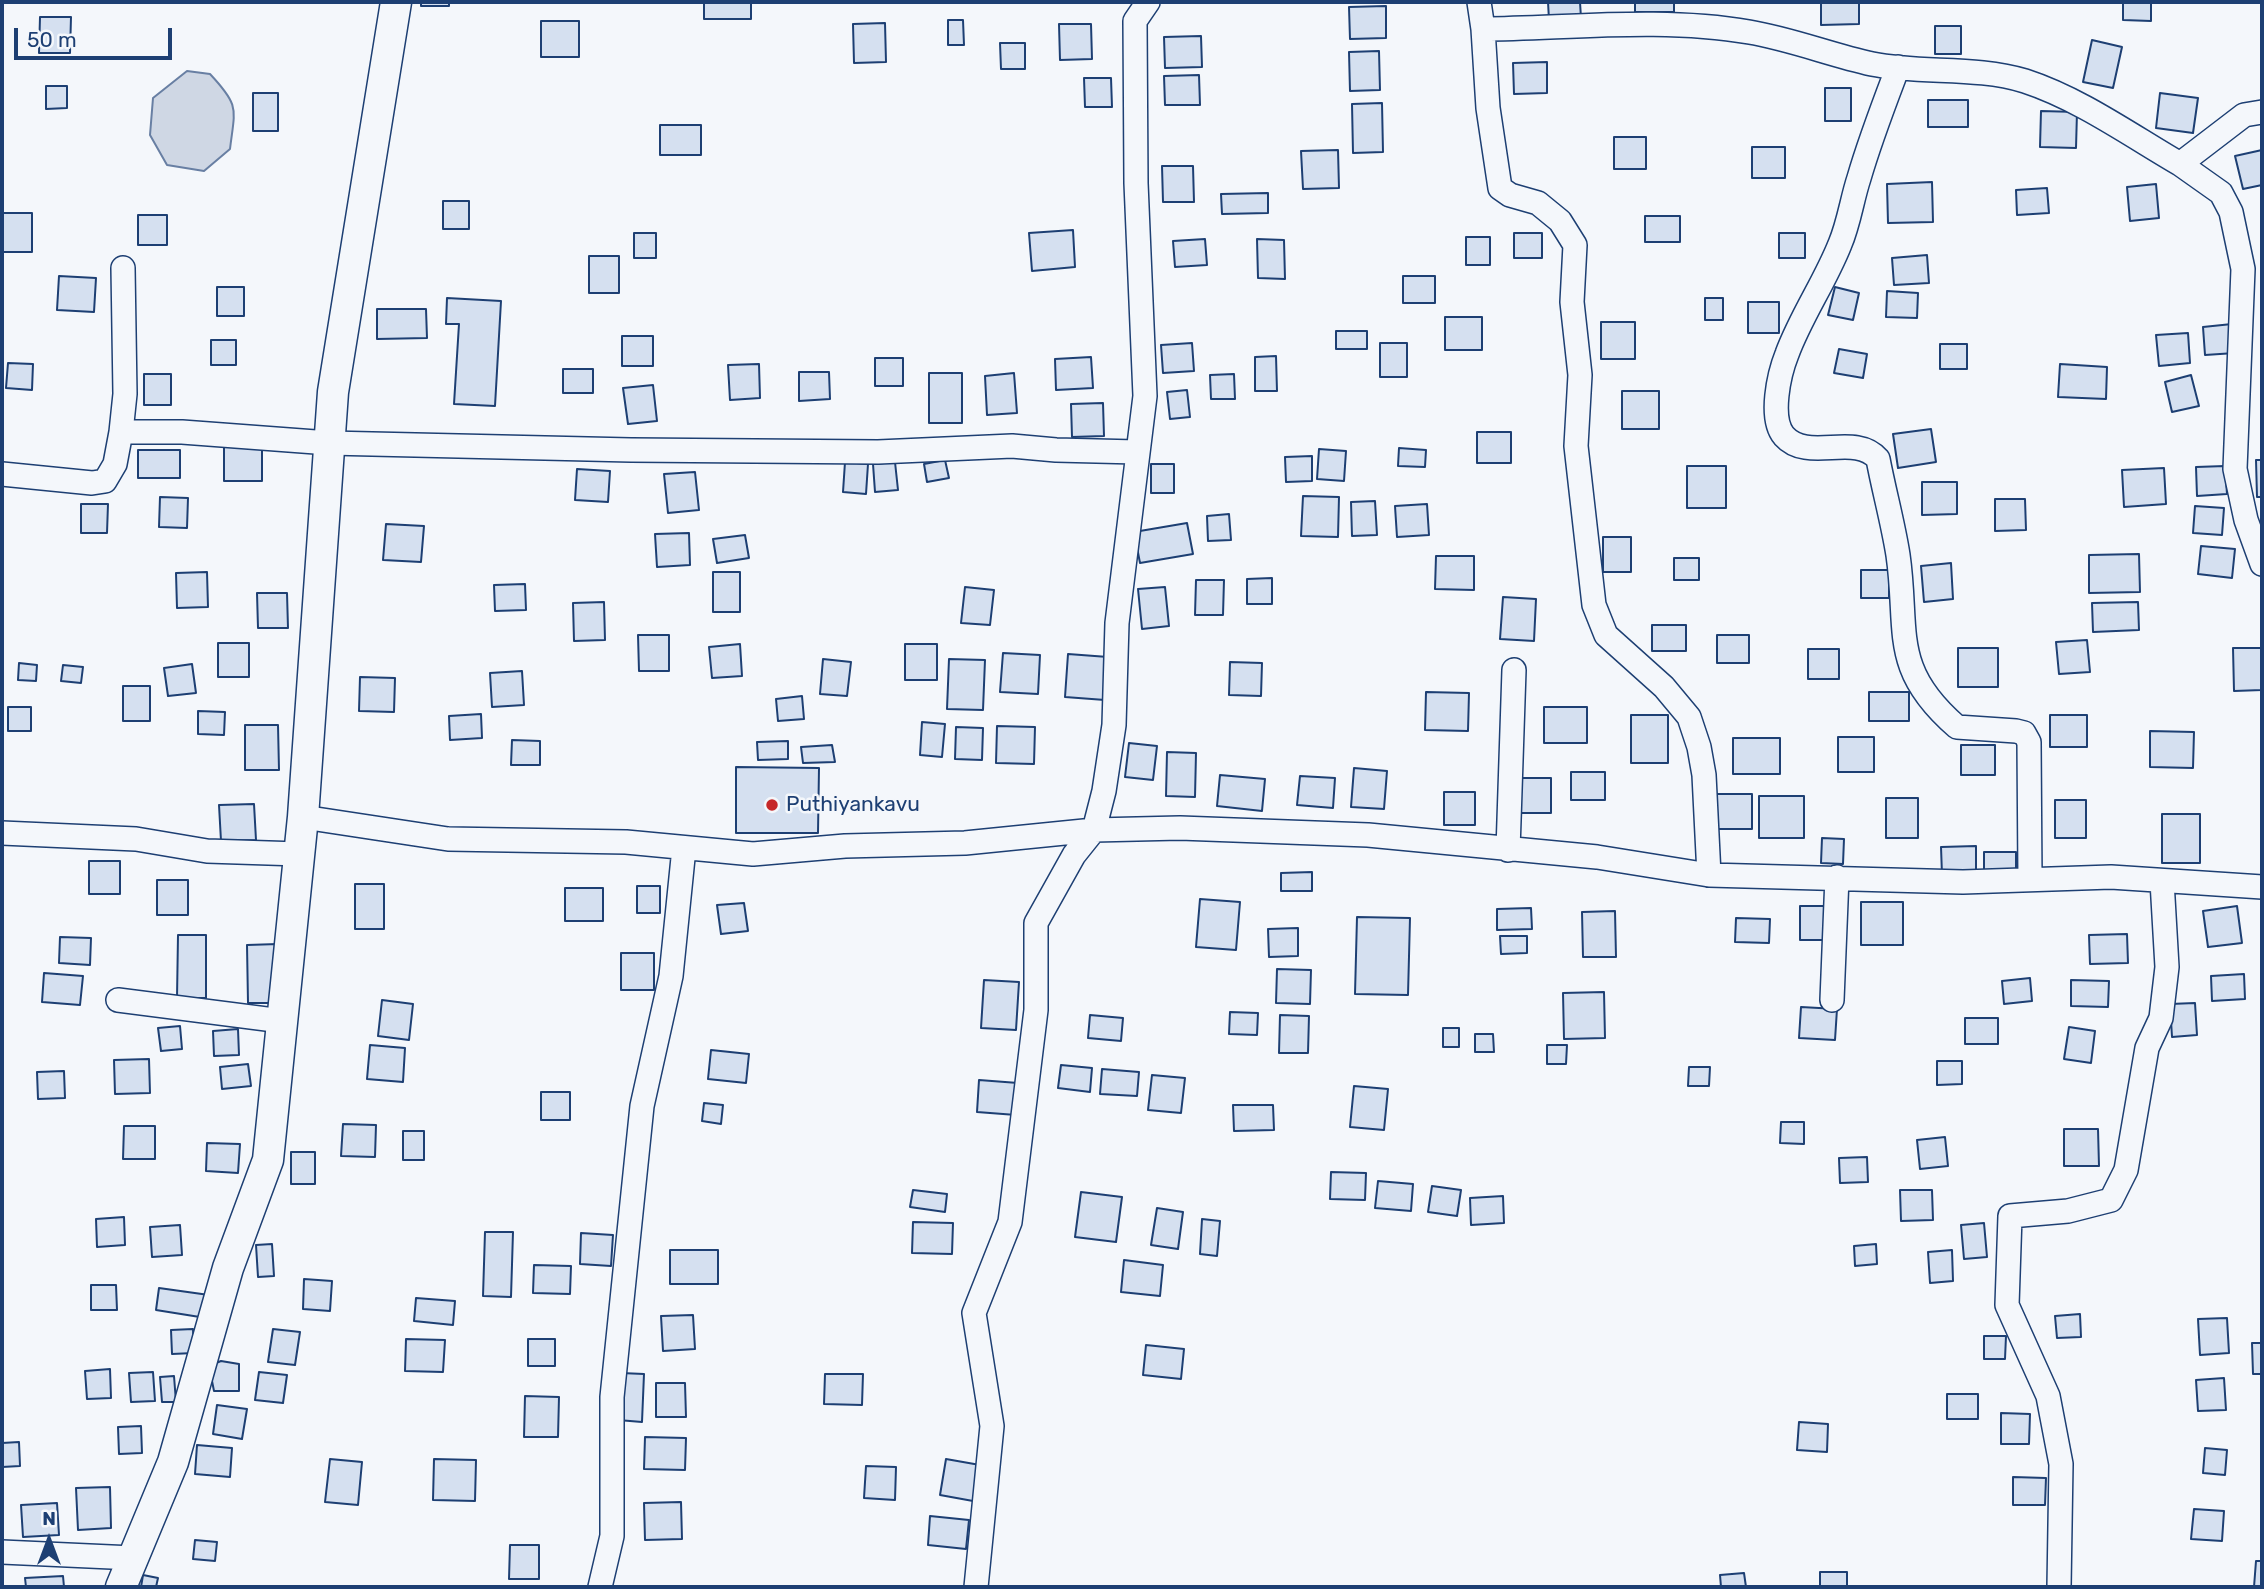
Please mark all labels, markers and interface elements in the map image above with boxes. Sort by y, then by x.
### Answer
scale bar [18,14,175,58]
text: 50 m [27,27,77,52]
place label: Puthiyankavu [786,792,920,818]
marker: Puthiyankavu [764,797,780,813]
north arrow [14,1505,84,1575]
text: N [42,1507,56,1530]

